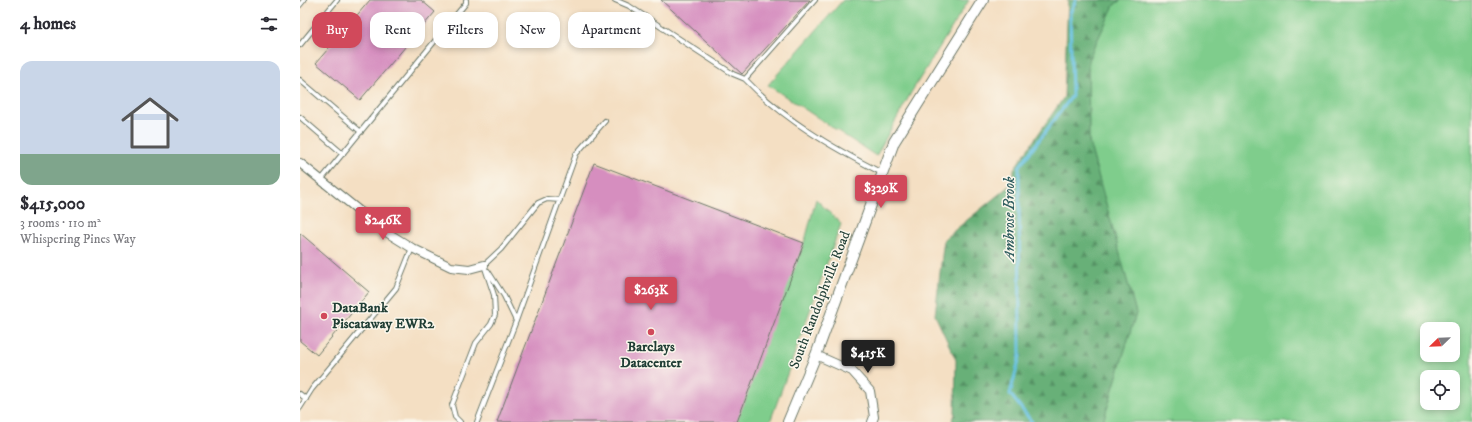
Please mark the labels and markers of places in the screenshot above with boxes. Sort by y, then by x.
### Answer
pin: $329K [853,175,909,209]
pin: $246K [355,207,411,241]
pin: $263K [623,277,679,311]
place label: DataBank Piscataway EWR2 [332,299,435,333]
marker: DataBank Piscataway EWR2 [319,311,329,321]
marker: Barclays Datacenter [646,327,656,337]
place label: Barclays Datacenter [620,338,682,372]
pin: $415K [840,340,896,374]

